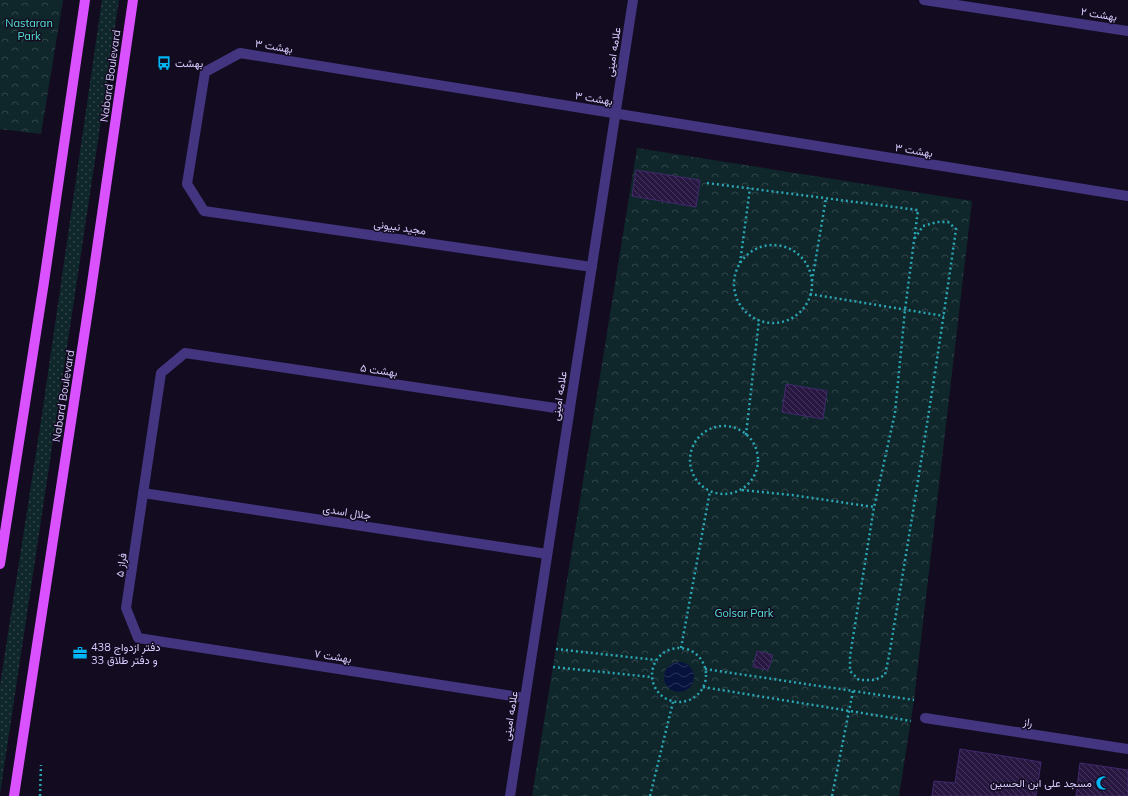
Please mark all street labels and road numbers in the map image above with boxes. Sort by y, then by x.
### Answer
street label: بهشت ۲ [1080,4,1118,24]
street label: علامه امینی [602,26,624,78]
street label: Nabard Boulevard [97,29,123,123]
street label: بهشت ۳ [254,36,294,56]
street label: بهشت ۳ [574,88,614,108]
street label: بهشت ۳ [894,140,934,160]
street label: مجید نبیونی [373,216,427,238]
street label: Nabard Boulevard [49,349,77,443]
street label: بهشت ۵ [359,360,399,380]
street label: علامه امینی [548,370,570,422]
street label: جلال اسدی [322,501,372,523]
street label: فراز ۵ [112,552,130,578]
street label: بهشت ۷ [313,646,353,666]
street label: علامه امینی [499,690,521,742]
street label: راز [1021,714,1034,730]

